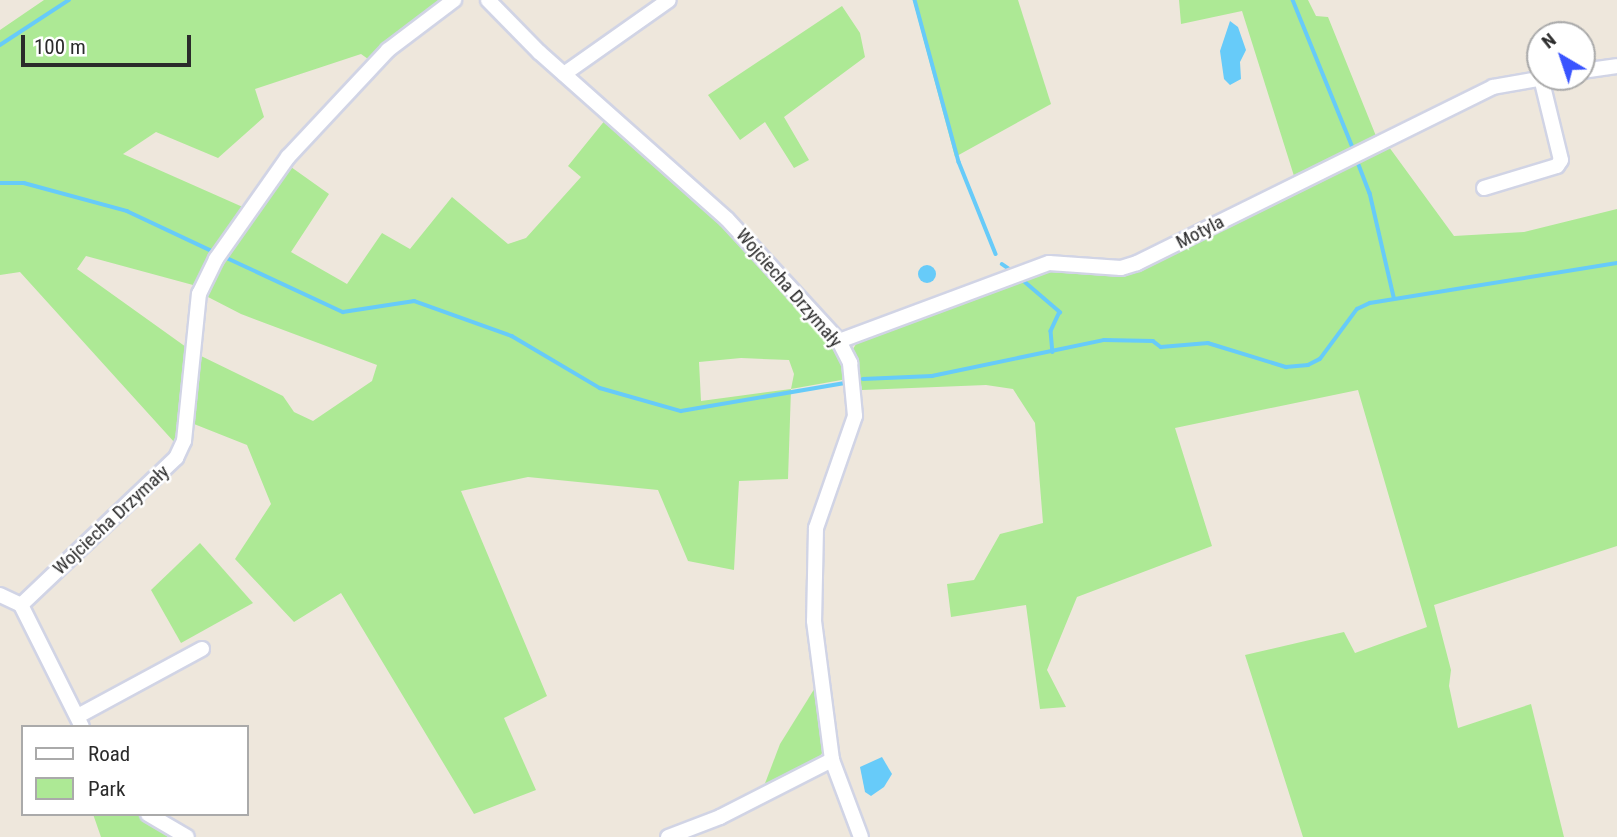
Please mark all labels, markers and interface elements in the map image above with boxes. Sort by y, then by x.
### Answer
scale bar [24,21,194,65]
north arrow [1526,21,1596,91]
text: N [1537,28,1560,53]
text: 100 m [34,35,86,59]
street label: Motyla [1172,210,1228,254]
street label: Wojciecha Drzymały [731,224,847,352]
street label: Wojciecha Drzymały [48,460,174,580]
legend [21,725,248,816]
text: Road [88,742,130,766]
text: Park [88,777,125,801]

